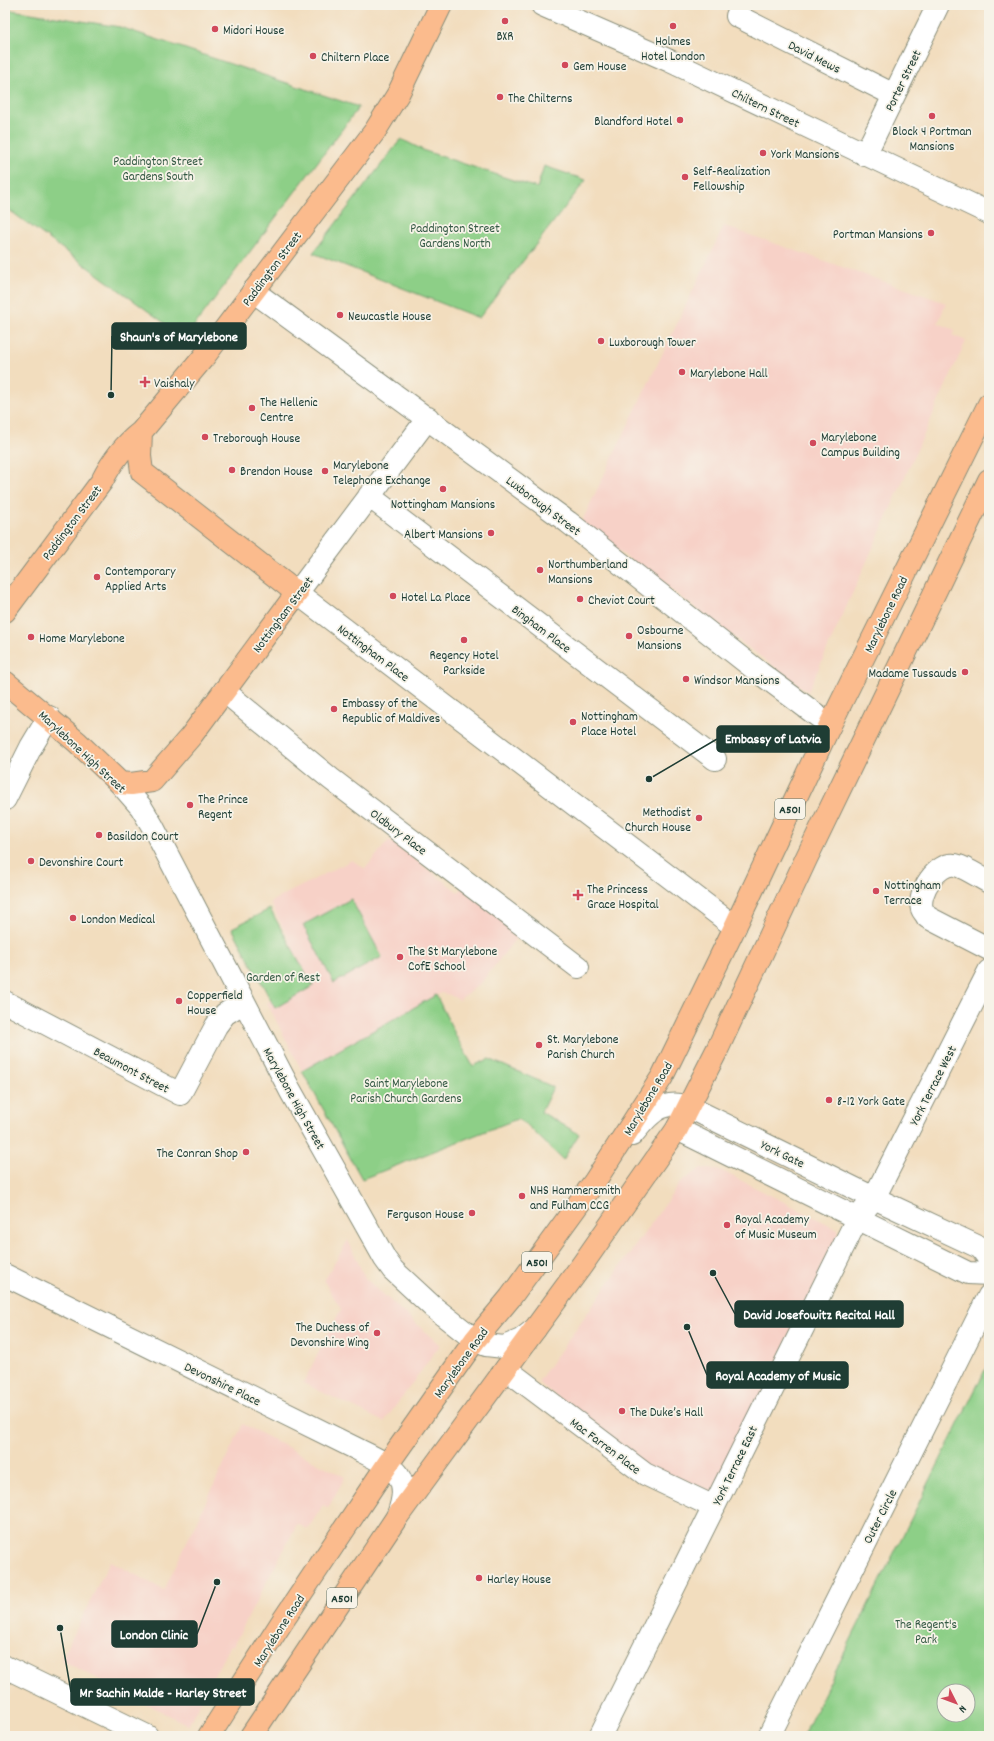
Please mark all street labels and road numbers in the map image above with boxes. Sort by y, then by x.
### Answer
street label: David Mews [784,37,844,80]
street label: Porter Street [881,47,927,115]
street label: Chiltern Street [728,85,802,134]
street label: Paddington Street [238,228,308,311]
street label: Luxborough Street [501,472,584,542]
street label: Paddington Street [38,482,108,565]
street label: Nottingham Street [249,573,319,658]
street label: Marylebone Road [861,574,914,657]
street label: Bingham Place [507,601,574,659]
street label: Nottingham Place [332,621,413,688]
street label: Marylebone High Street [33,707,130,799]
road number: A501 [775,799,805,819]
street label: Oldbury Place [365,805,430,861]
street label: Beaumont Street [89,1043,172,1099]
street label: York Terrace West [906,1043,963,1130]
street label: Marylebone High Street [257,1045,329,1154]
street label: Marylebone Road [620,1059,679,1140]
street label: York Gate [757,1136,807,1174]
road number: A501 [522,1252,552,1272]
street label: Marylebone Road [430,1324,494,1403]
street label: Devonshire Place [180,1359,264,1412]
street label: Mac Farren Place [565,1414,644,1480]
street label: York Terrace East [709,1423,764,1509]
street label: Outer Circle [859,1486,903,1548]
road number: A501 [327,1588,357,1608]
street label: Marylebone Road [250,1591,311,1671]

